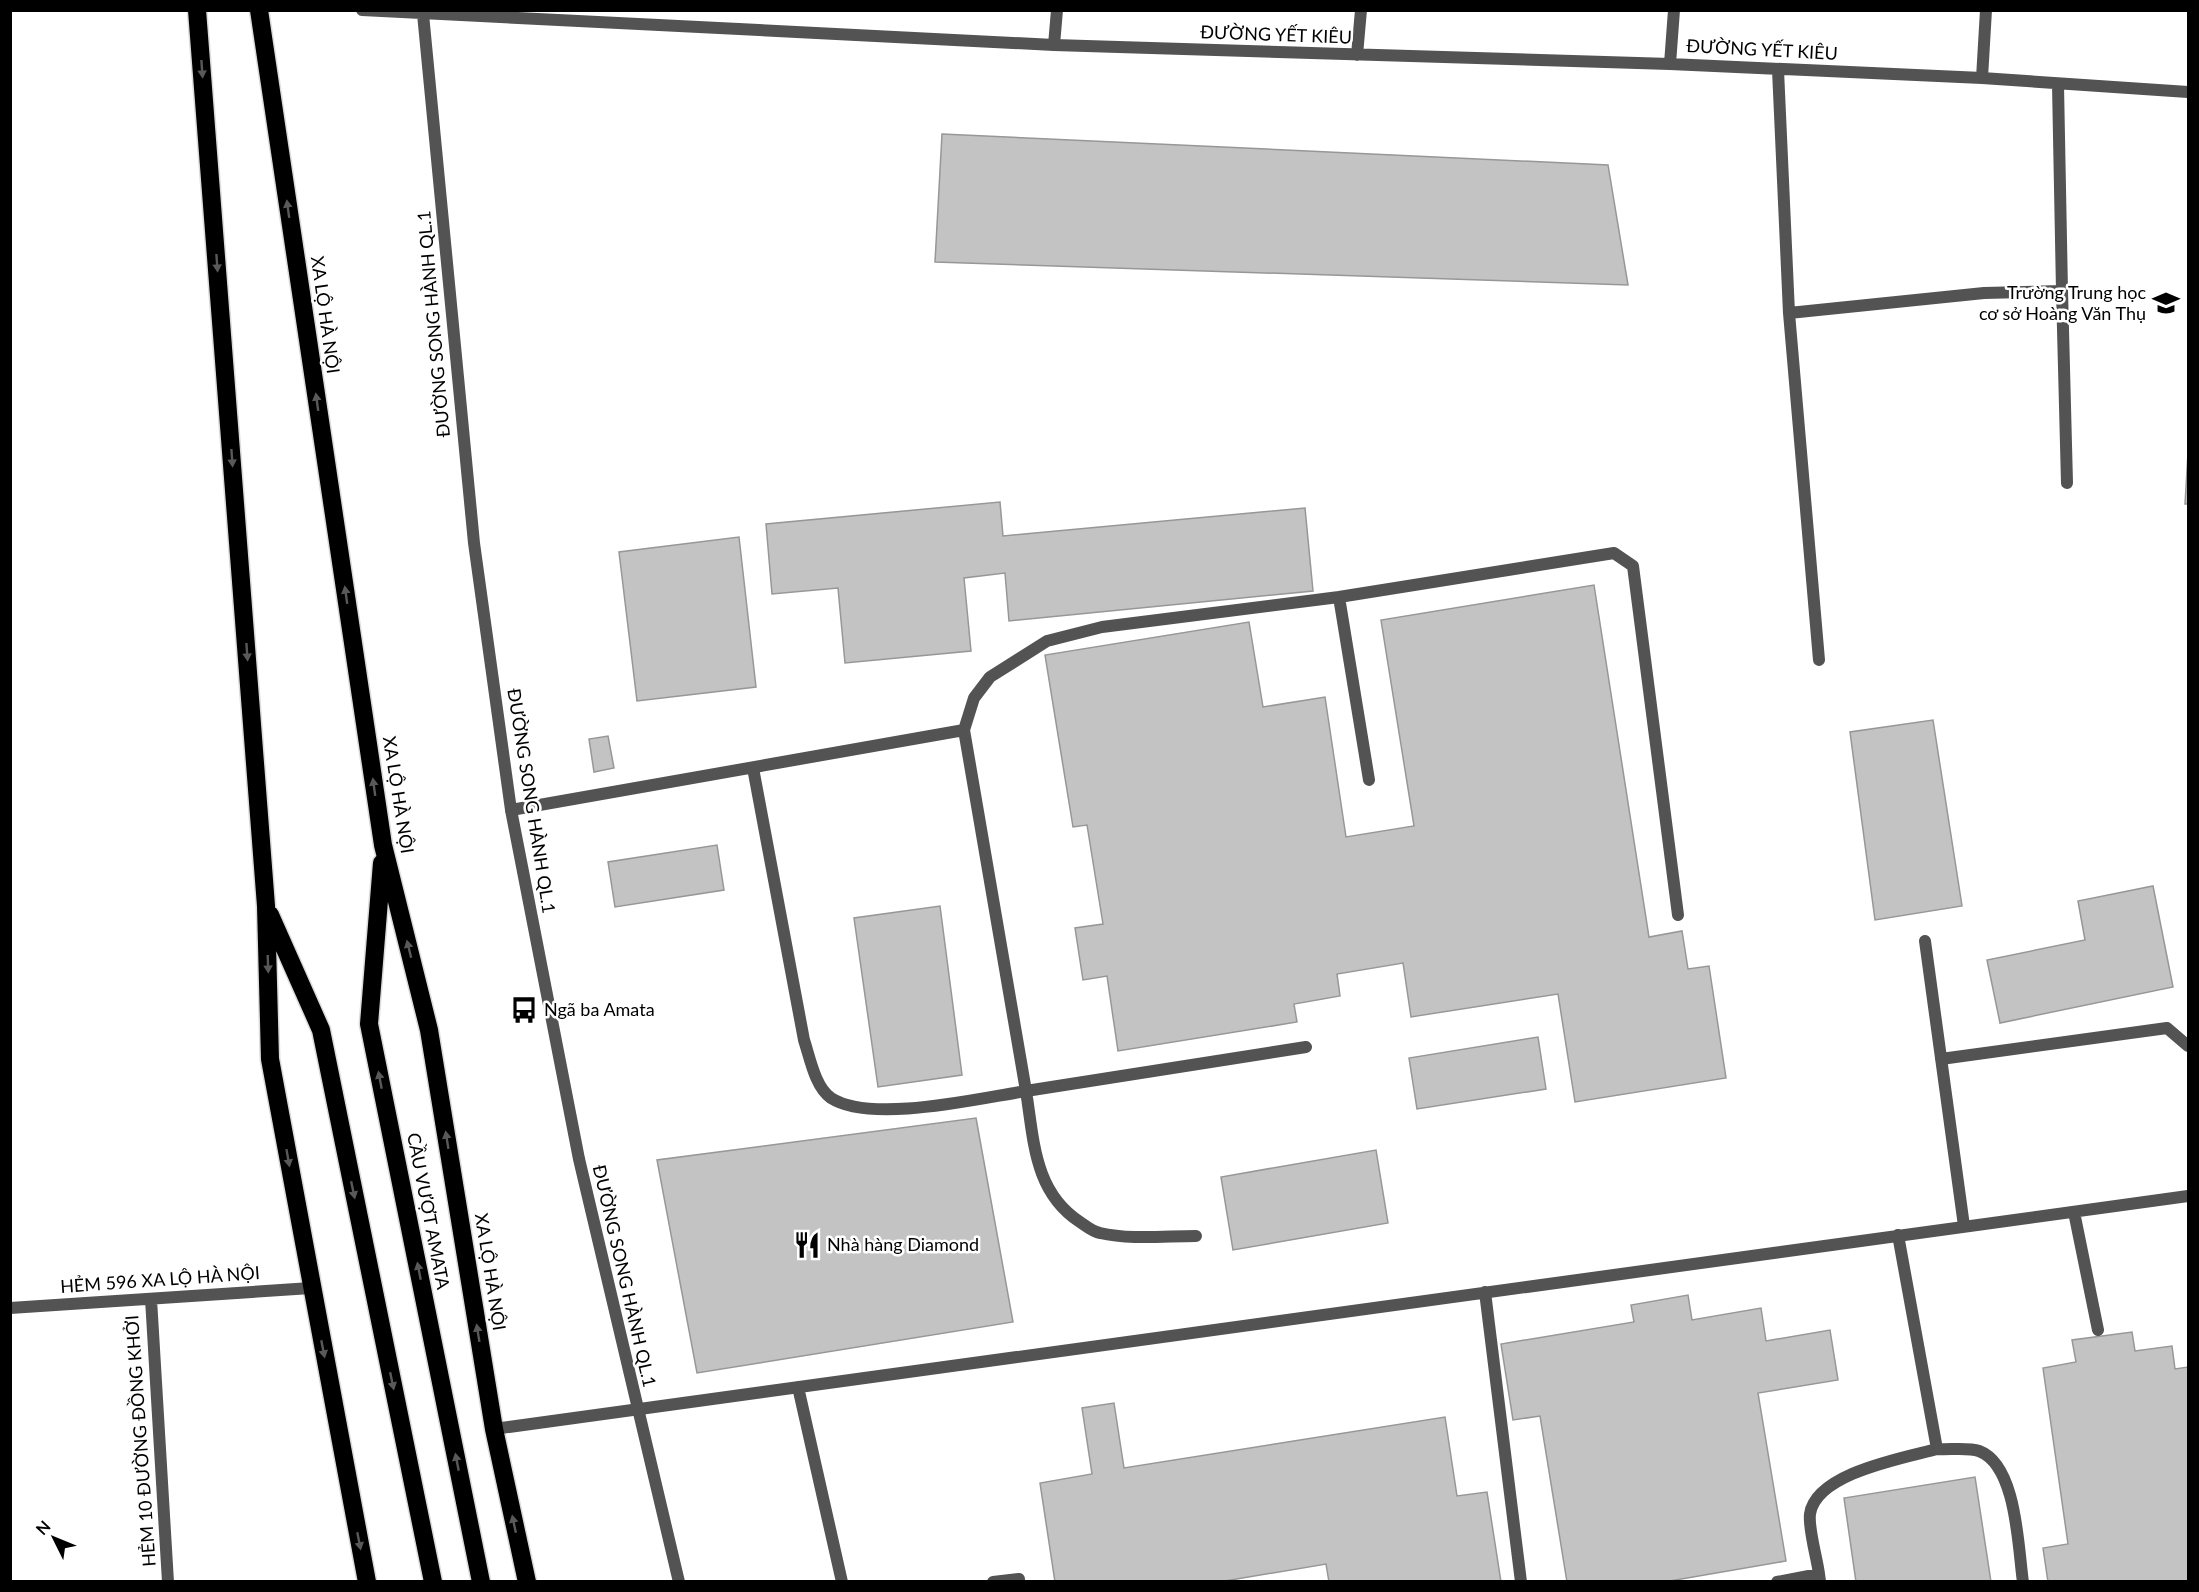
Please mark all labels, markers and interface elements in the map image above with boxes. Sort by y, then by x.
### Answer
street label: ĐƯỜNG YẾT KIÊU [1200,20,1352,48]
street label: ĐƯỜNG YẾT KIÊU [1686,34,1838,64]
one-way arrow [197,59,207,78]
one-way arrow [284,199,293,218]
street label: ĐƯỜNG SONG HÀNH QL.1 [412,210,454,438]
one-way arrow [212,254,222,273]
street label: XA LỘ HÀ NỘI [307,255,345,375]
place label: Trường Trung học cơ sở Hoàng Văn Thụ [1979,281,2146,324]
school or university icon: Trường Trung học cơ sở Hoàng Văn Thụ [2151,288,2181,318]
one-way arrow [313,392,322,411]
one-way arrow [227,448,237,467]
one-way arrow [341,585,350,604]
one-way arrow [242,643,252,662]
street label: ĐƯỜNG SONG HÀNH QL.1 [503,687,561,915]
street label: XA LỘ HÀ NỘI [379,735,419,855]
one-way arrow [370,778,379,797]
one-way arrow [403,940,413,958]
one-way arrow [263,955,273,974]
bus stop icon: Ngã ba Amata [509,995,539,1025]
place label: Ngã ba Amata [544,998,655,1020]
one-way arrow [375,1070,384,1089]
street label: CẦU VƯỢT AMATA [403,1131,455,1292]
one-way arrow [442,1131,451,1150]
one-way arrow [284,1148,293,1167]
street label: ĐƯỜNG SONG HÀNH QL.1 [589,1162,661,1389]
one-way arrow [349,1181,359,1199]
street label: XA LỘ HÀ NỘI [471,1212,511,1332]
restaurant icon: Nhà hàng Diamond [792,1230,822,1260]
place label: Nhà hàng Diamond [827,1233,979,1255]
street label: HẺM 596 XA LỘ HÀ NỘI [59,1261,260,1297]
one-way arrow [413,1262,423,1280]
street label: HẺM 10 ĐƯỜNG ĐỒNG KHỞI [120,1315,160,1568]
one-way arrow [474,1323,483,1342]
one-way arrow [319,1340,328,1359]
one-way arrow [388,1372,398,1390]
one-way arrow [452,1453,461,1472]
north arrow [24,1508,84,1568]
one-way arrow [509,1515,519,1534]
text: N [32,1516,54,1538]
one-way arrow [355,1532,364,1551]

